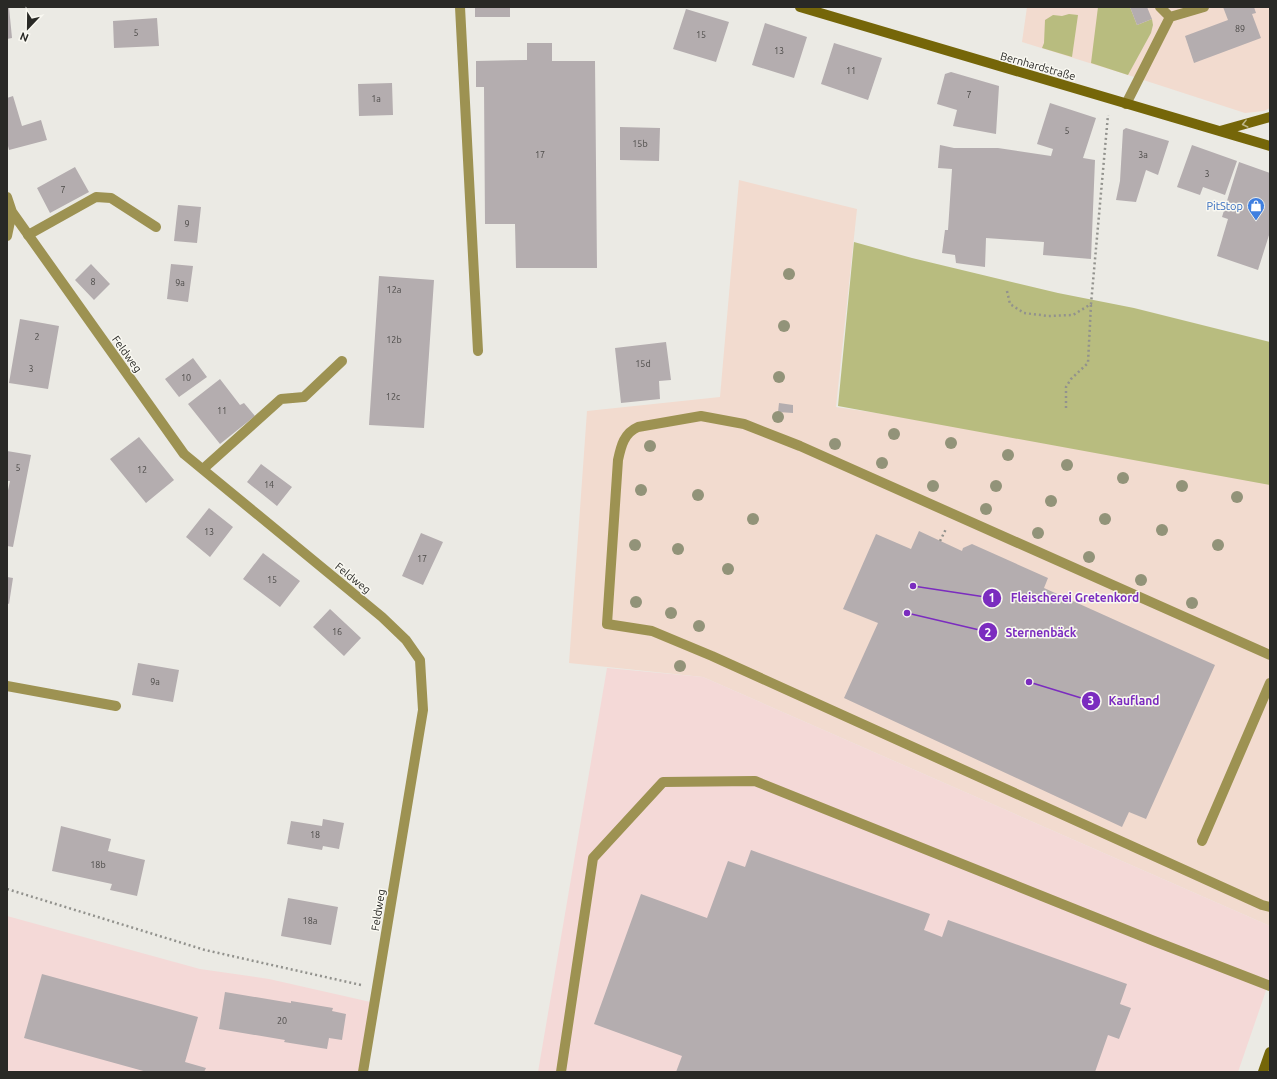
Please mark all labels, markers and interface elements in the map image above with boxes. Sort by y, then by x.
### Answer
north arrow [8,8,48,48]
house number: 89 [1235,24,1245,34]
house number: 5 [133,28,139,38]
text: N [18,30,30,44]
house number: 15 [696,30,706,40]
house number: 13 [774,46,784,56]
street label: Bernhardstraße [999,50,1077,82]
house number: 11 [846,66,856,76]
house number: 7 [966,90,972,100]
house number: 1a [371,94,381,104]
one-way arrow [1242,120,1248,128]
house number: 5 [1064,126,1070,136]
house number: 15b [632,139,648,149]
house number: 17 [535,150,545,160]
house number: 3a [1138,150,1148,160]
house number: 3 [1204,169,1210,179]
house number: 7 [60,185,66,195]
shop icon: PitStop [1246,196,1266,221]
place label: PitStop [1206,200,1243,212]
house number: 9 [184,219,190,229]
house number: 8 [90,277,96,287]
house number: 9a [175,278,185,288]
house number: 12a [387,285,401,295]
house number: 2 [34,332,40,342]
street label: Feldweg [110,333,144,375]
house number: 12b [386,335,402,345]
house number: 15d [635,359,651,369]
house number: 3 [28,364,34,374]
house number: 10 [181,373,191,383]
house number: 12c [386,392,400,402]
house number: 11 [217,406,227,416]
house number: 5 [15,463,21,473]
house number: 12 [137,465,147,475]
house number: 14 [264,480,274,490]
house number: 13 [204,527,214,537]
house number: 17 [417,554,427,564]
street label: Feldweg [333,560,373,596]
house number: 15 [267,575,277,585]
callout: Fleischerei Gretenkord [982,586,1147,610]
text: 1 [989,591,995,604]
text: Fleischerei Gretenkord [1011,591,1139,604]
callout: Sternenbäck [978,620,1085,644]
text: 2 [985,626,992,639]
text: Sternenbäck [1006,626,1077,639]
house number: 16 [332,627,342,637]
house number: 9a [150,677,160,687]
callout: Kaufland [1081,689,1168,713]
text: 3 [1088,694,1094,707]
text: Kaufland [1109,694,1159,707]
house number: 18 [310,830,320,840]
house number: 18b [90,860,106,870]
street label: Feldweg [369,888,387,932]
house number: 18a [303,916,317,926]
house number: 20 [277,1016,287,1026]

